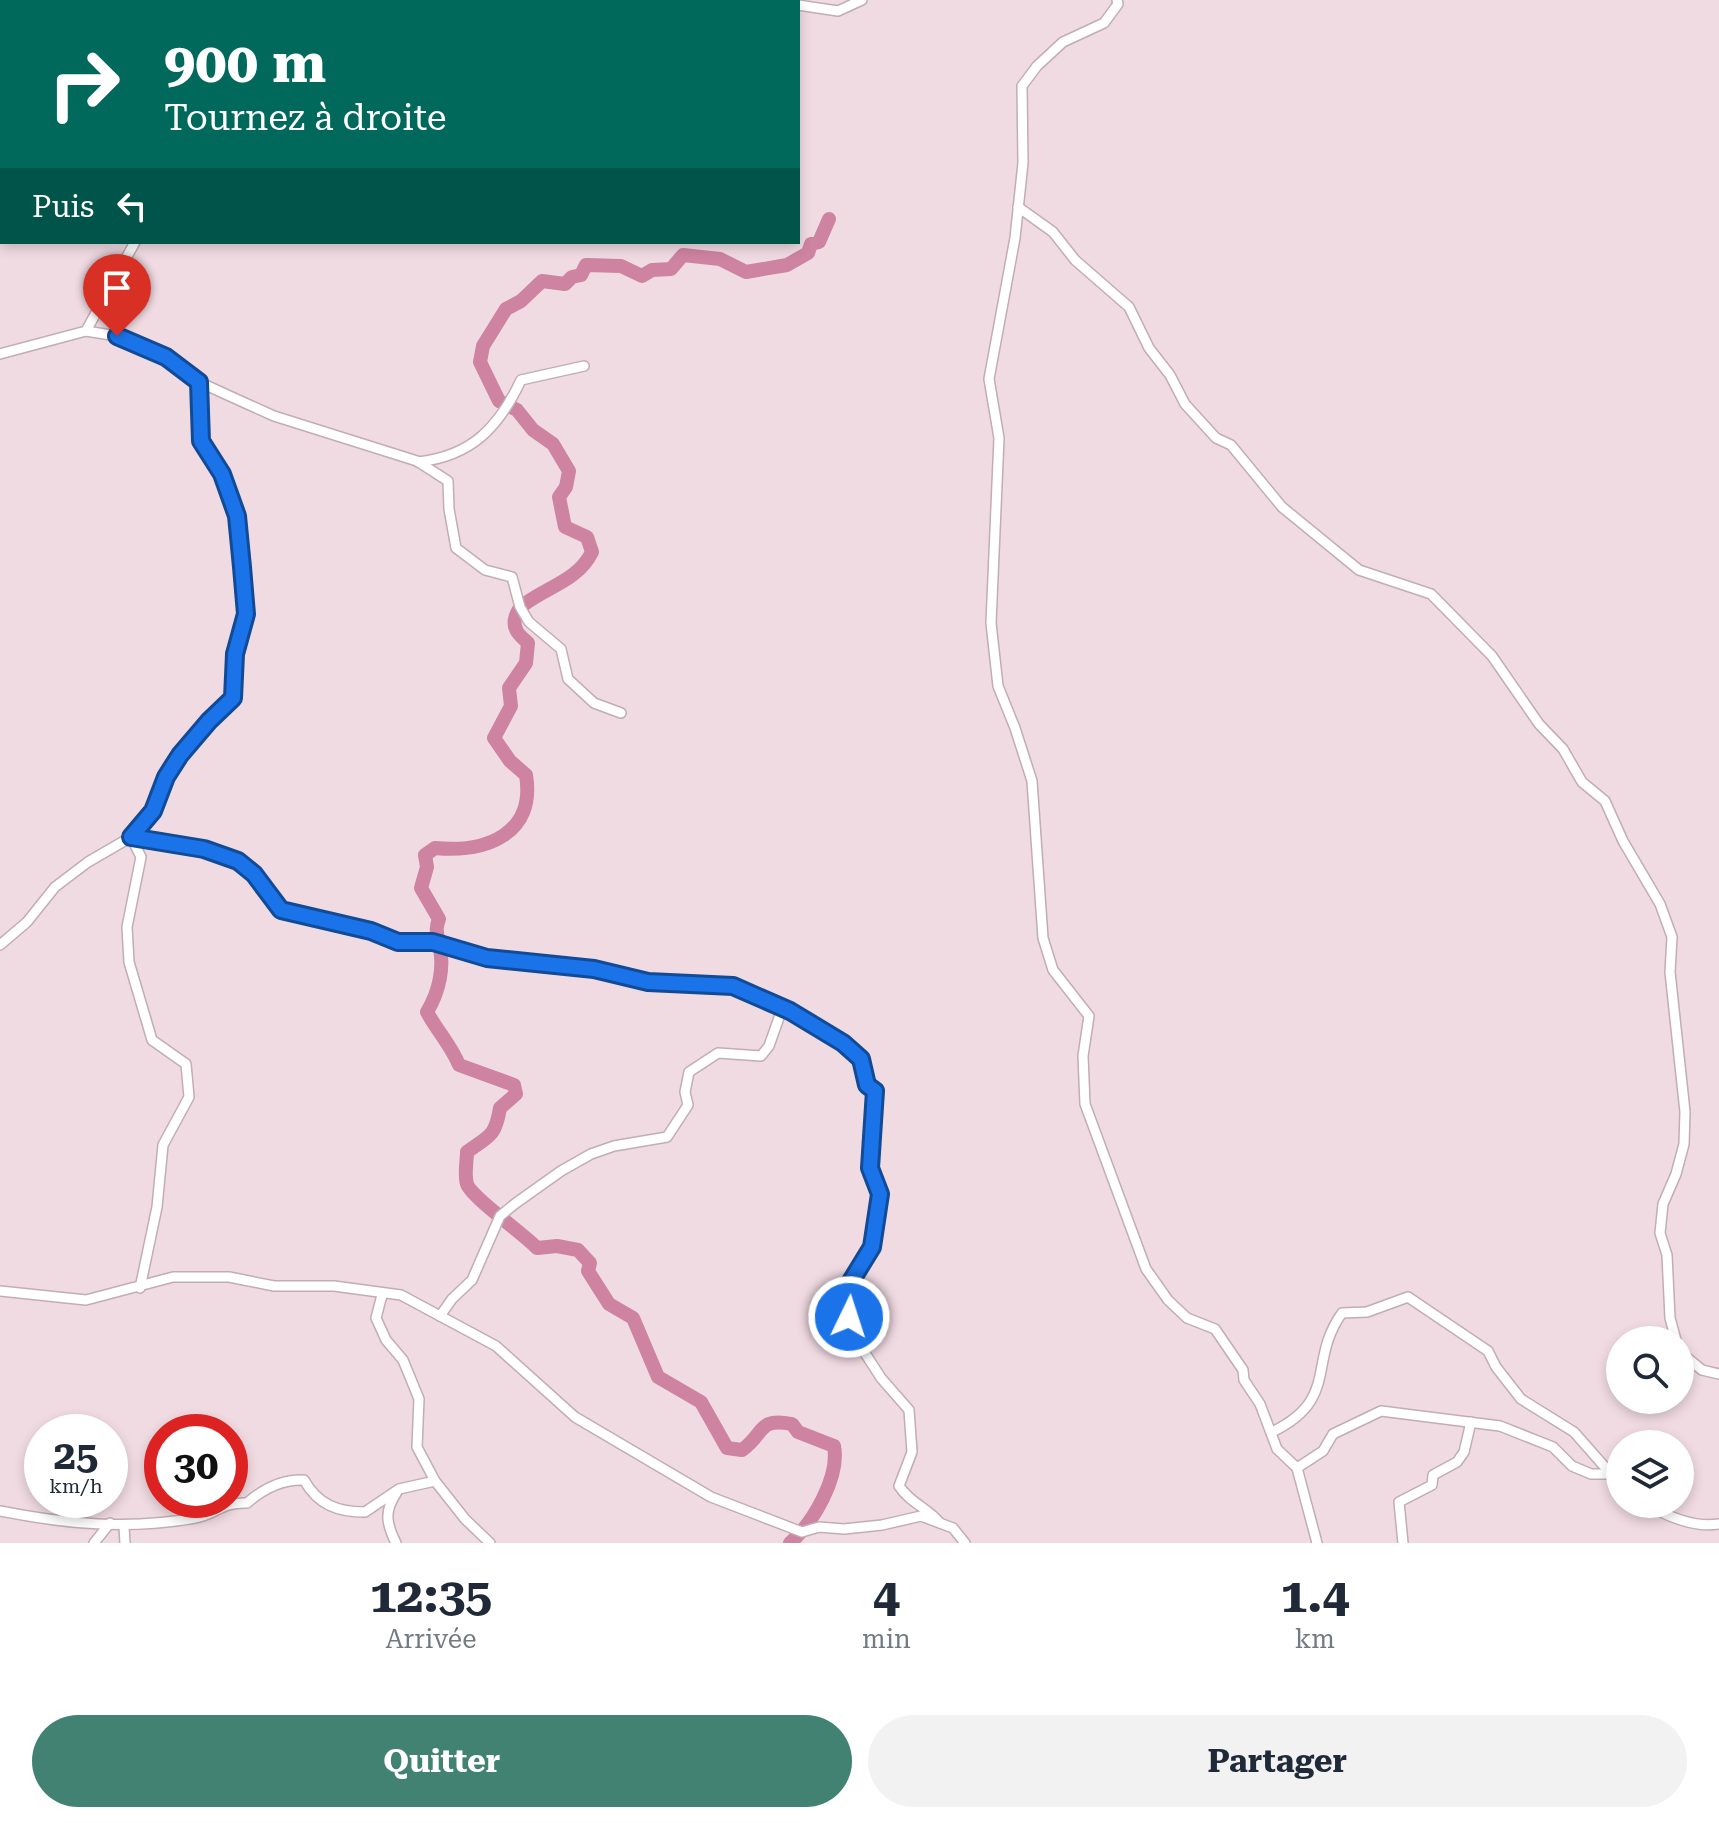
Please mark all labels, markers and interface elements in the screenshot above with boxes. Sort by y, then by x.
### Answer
text: 900 m [164,30,326,96]
icon: right [32,32,136,136]
text: Tournez à droite [164,97,447,139]
icon: left [110,184,154,228]
text: Puis [32,189,94,224]
pin [83,254,151,336]
icon: arrive [95,266,139,310]
position arrow [807,1275,891,1359]
map controls [1606,1326,1694,1518]
button: search [1606,1326,1694,1414]
speed limit sign: 30 [144,1414,248,1518]
button: layers [1606,1430,1694,1518]
text: 25 [54,1432,98,1479]
text: km/h [49,1474,103,1498]
text: 12:35 [370,1568,492,1624]
text: 4 [873,1568,900,1624]
text: 1.4 [1280,1568,1349,1624]
text: Arrivée [385,1624,477,1654]
text: min [862,1624,911,1654]
text: km [1295,1624,1335,1654]
button: Quitter [32,1715,852,1807]
button: Partager [868,1715,1687,1807]

